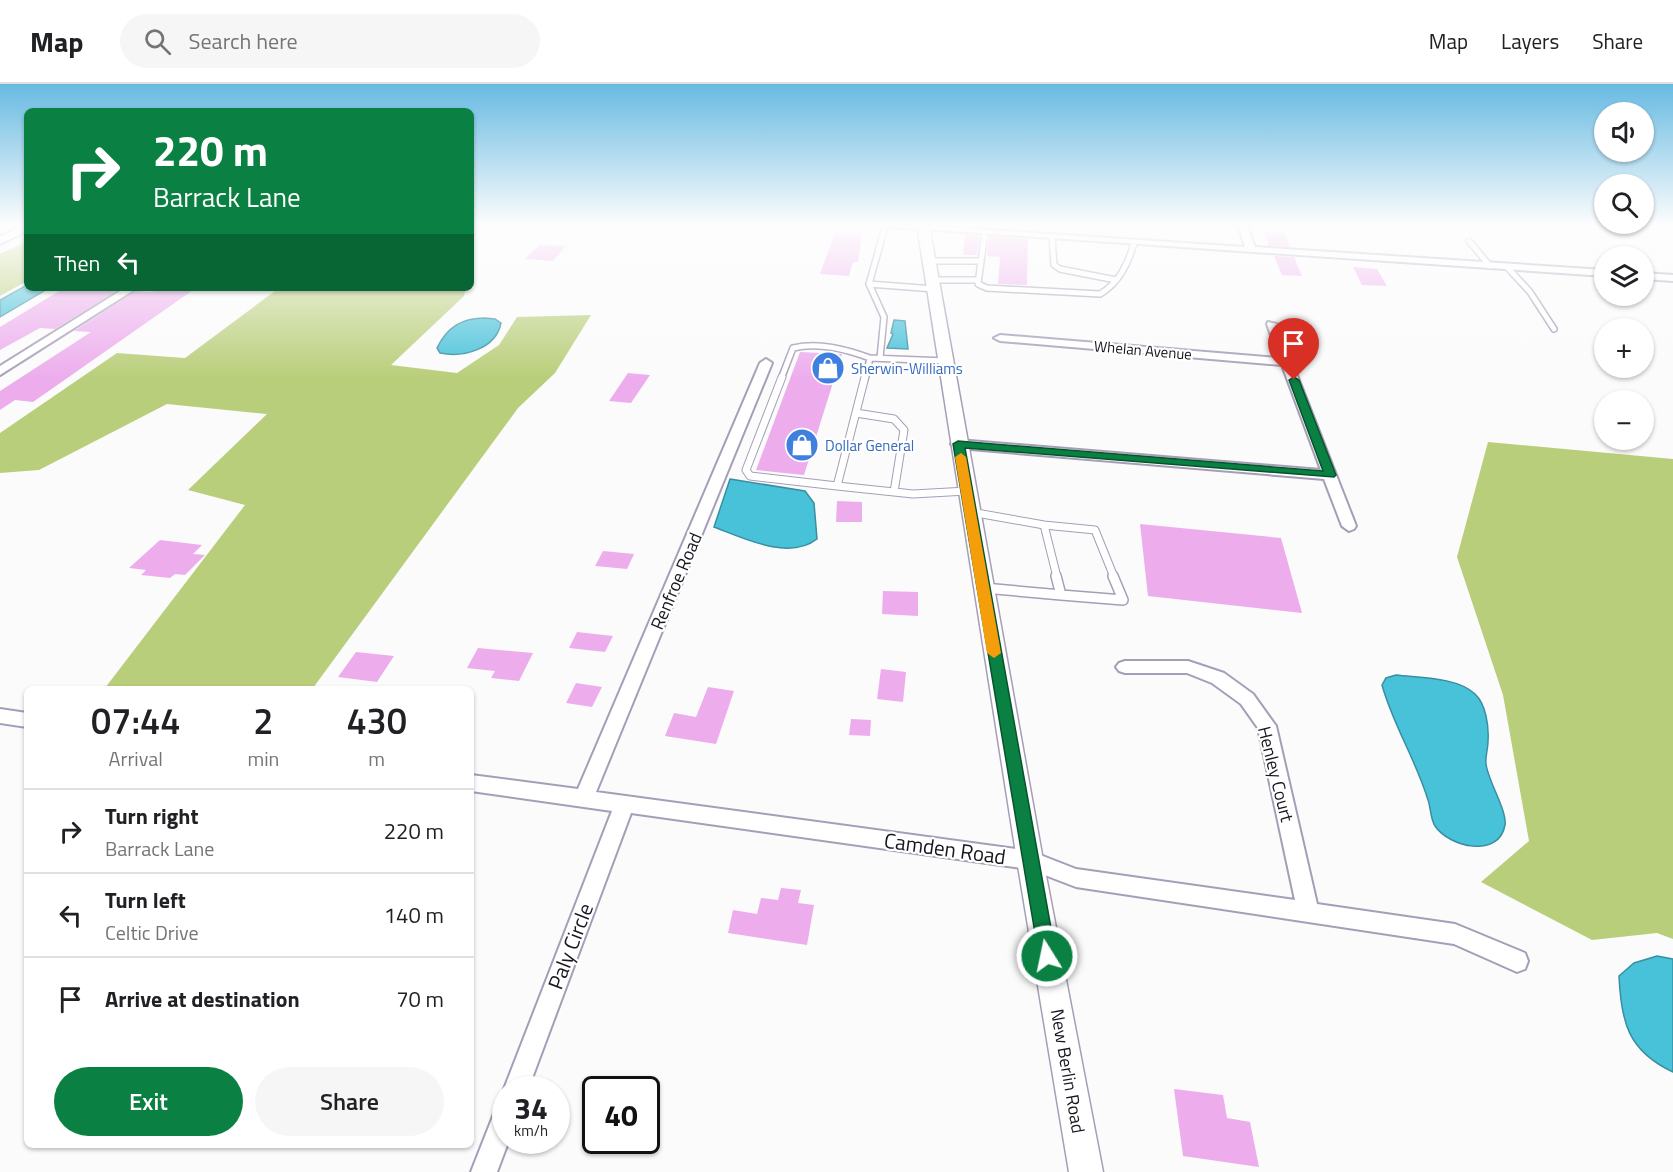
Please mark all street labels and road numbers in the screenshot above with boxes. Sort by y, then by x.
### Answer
street label: Whelan Avenue [1093,334,1193,366]
street label: Renfroe Road [643,528,709,634]
street label: Henley Court [1251,723,1301,825]
street label: Camden Road [882,824,1008,872]
street label: Paly Circle [539,898,601,994]
street label: New Berlin Road [1044,1007,1092,1135]

